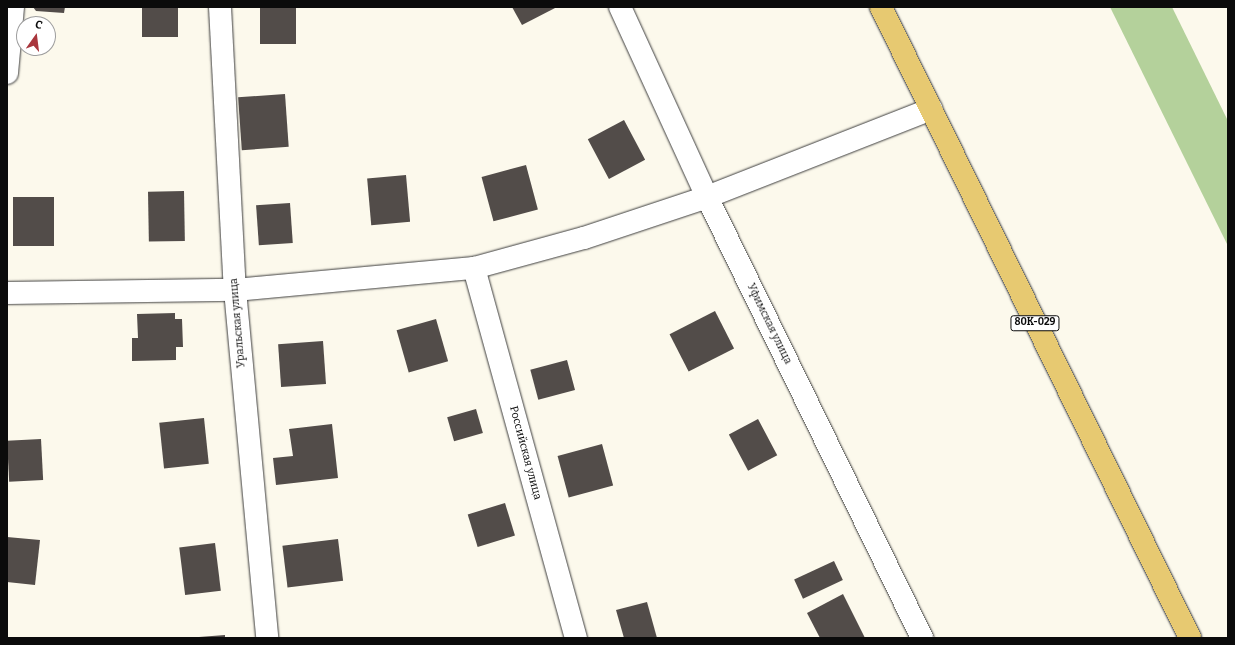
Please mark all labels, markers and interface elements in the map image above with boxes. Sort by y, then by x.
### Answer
north arrow [16,16,56,56]
text: С [34,18,44,32]
street label: Уральская улица [227,278,249,368]
street label: Уфимская улица [744,281,794,367]
road number: 80К-029 [1010,315,1060,331]
street label: Российская улица [506,405,544,501]

